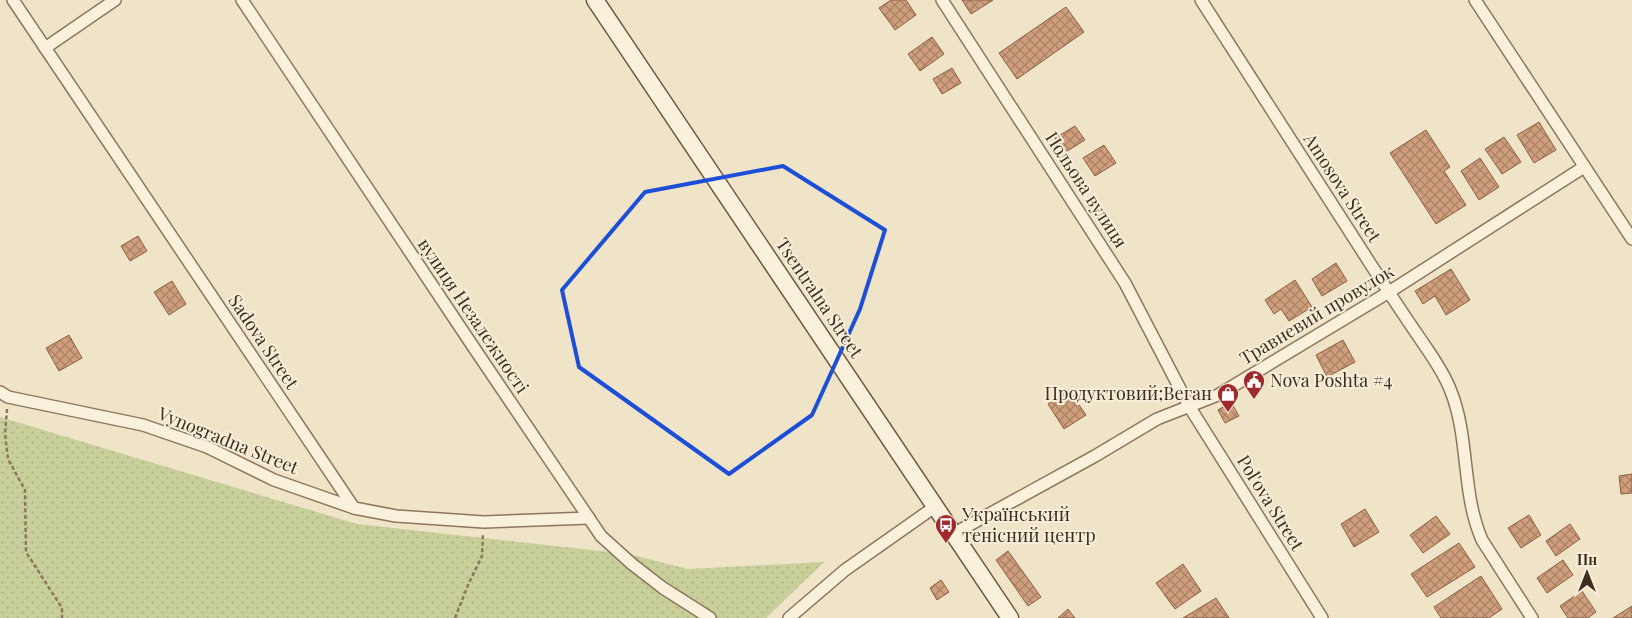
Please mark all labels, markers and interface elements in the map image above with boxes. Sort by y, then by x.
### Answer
street label: Польова вулиця [1040,127,1133,252]
street label: Amosova Street [1298,128,1387,247]
street label: вулиця Незалежності [413,233,535,398]
street label: Tsentralna Street [771,233,869,363]
street label: Травневий провулок [1235,259,1398,370]
street label: Sadova Street [223,289,305,394]
place label: Nova Poshta #4 [1270,368,1393,392]
public building icon: Nova Poshta #4 [1242,369,1266,400]
place label: Продуктовий;Веган [1045,381,1212,405]
shop icon: Продуктовий;Веган [1216,382,1240,413]
street label: Vynogradna Street [154,401,303,479]
street label: Pol'ova Street [1232,450,1310,555]
place label: Український тенісний центр [961,502,1096,547]
bus stop icon: Український тенісний центр [934,513,958,544]
north arrow [1562,548,1612,598]
text: Пн [1577,550,1597,569]

